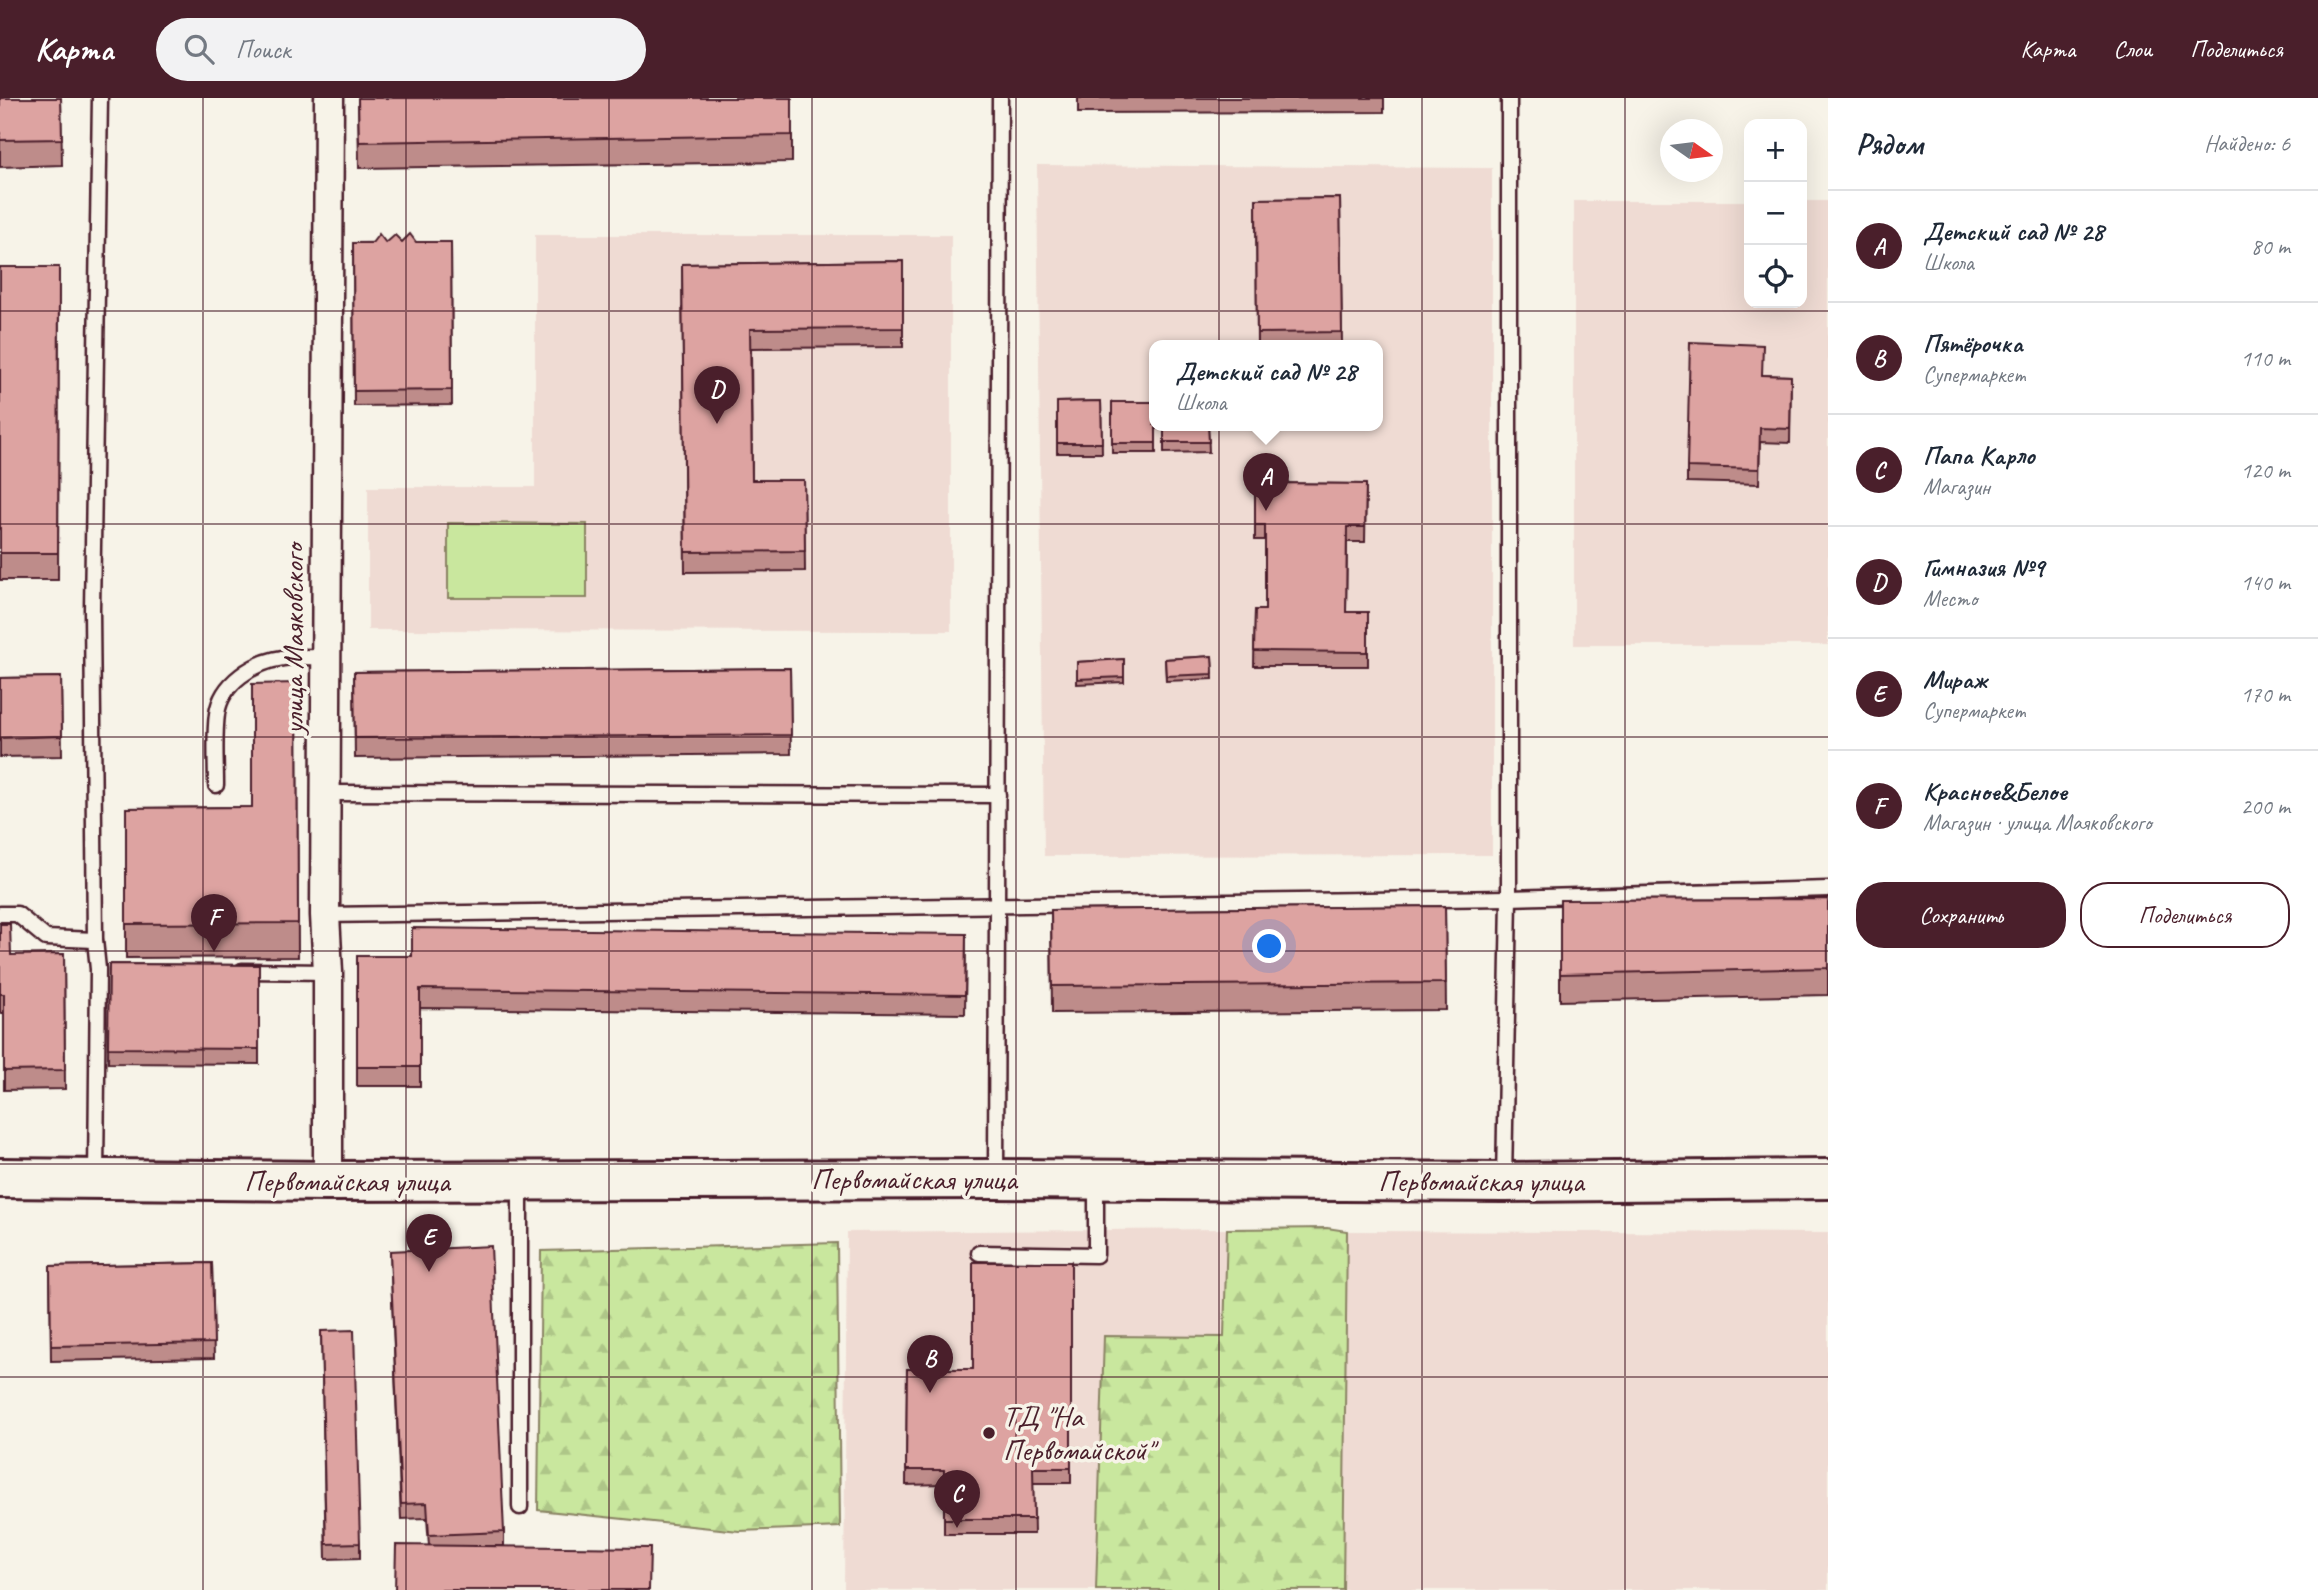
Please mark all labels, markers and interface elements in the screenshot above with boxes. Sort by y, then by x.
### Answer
search box [156,18,646,81]
text: Карта [35,28,114,70]
icon: search [180,30,218,68]
text: Поиск [236,33,290,66]
text: Карта [2021,34,2075,64]
text: Слои [2113,34,2152,64]
text: Поделиться [2190,34,2283,64]
north arrow [1660,119,1723,182]
map controls [1744,119,1807,308]
button: + [1744,119,1807,182]
text: Рядом [1856,125,1923,163]
text: Найдено: 6 [2204,129,2290,158]
button: − [1744,182,1807,245]
text: Детский сад № 28 [1923,215,2104,248]
text: A [1873,232,1885,261]
text: 80 m [2251,232,2290,261]
button: locate [1744,245,1807,308]
text: Школа [1923,248,1974,277]
text: Пятёрочка [1923,327,2023,360]
popup [1149,340,1383,431]
text: B [1873,344,1885,373]
text: 110 m [2241,344,2290,373]
text: Детский сад № 28 [1176,355,1356,388]
text: Супермаркет [1923,360,2026,389]
pin: D [694,366,740,424]
text: Школа [1176,388,1226,417]
text: Папа Карло [1923,439,2035,472]
pin: A [1243,453,1289,511]
text: C [1874,456,1884,485]
text: 120 m [2241,456,2290,485]
text: Магазин [1923,472,1990,501]
street label: улица Маяковского [274,540,312,736]
text: Гимназия №9 [1923,551,2044,584]
text: D [1872,568,1886,597]
text: 140 m [2241,568,2290,597]
text: Место [1923,584,1977,613]
text: Мираж [1923,663,1987,696]
text: E [1873,680,1885,709]
text: 170 m [2241,680,2290,709]
text: Супермаркет [1923,696,2026,725]
text: Красное&Белое [1923,775,2067,808]
text: F [1874,792,1884,821]
text: 200 m [2241,792,2290,821]
text: Магазин · улица Маяковского [1923,808,2152,837]
button: Сохранить [1856,882,2066,948]
button: Поделиться [2080,882,2290,948]
pin: F [191,894,237,952]
your location [1252,929,1286,963]
street label: Первомайская улица [811,1160,1019,1198]
street label: Первомайская улица [244,1162,452,1200]
street label: Первомайская улица [1378,1162,1586,1200]
pin: E [406,1214,452,1272]
pin: B [907,1335,953,1393]
place label: ТД "На Первомайской" [1003,1397,1159,1469]
marker: ТД "На Первомайской" [981,1425,997,1441]
pin: C [934,1470,980,1528]

